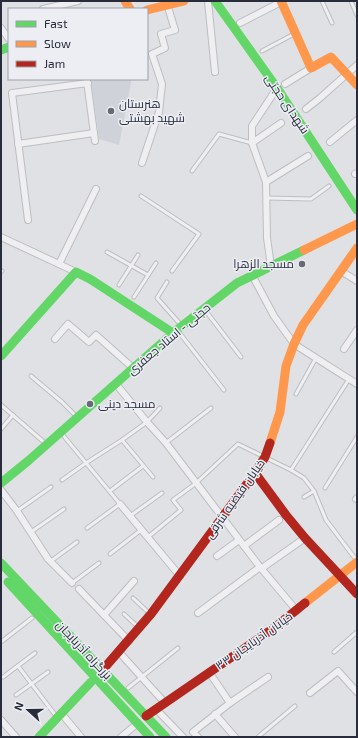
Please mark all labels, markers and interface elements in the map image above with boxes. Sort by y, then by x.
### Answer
legend [8,8,148,80]
text: Fast [44,16,68,30]
text: Slow [44,36,71,50]
text: Jam [44,56,65,70]
street label: شهدای حجتی [262,71,313,137]
place label: هنرستان شهید بهشتی [119,96,185,125]
marker: هنرستان شهید بهشتی [106,106,116,116]
place label: مسجد الزهرا [233,256,294,271]
marker: مسجد الزهرا [297,259,307,269]
street label: حجتی - استاد جعفری [124,300,213,378]
place label: مسجد دینی [98,396,156,411]
marker: مسجد دینی [85,399,95,409]
street label: خیابان فیضیه شرقی [201,456,268,542]
street label: خیابان آذربایجان ۳۳ [212,608,295,673]
street label: بزرگراه آذربایجان [53,617,116,682]
north arrow [8,690,48,730]
text: N [11,700,26,712]

